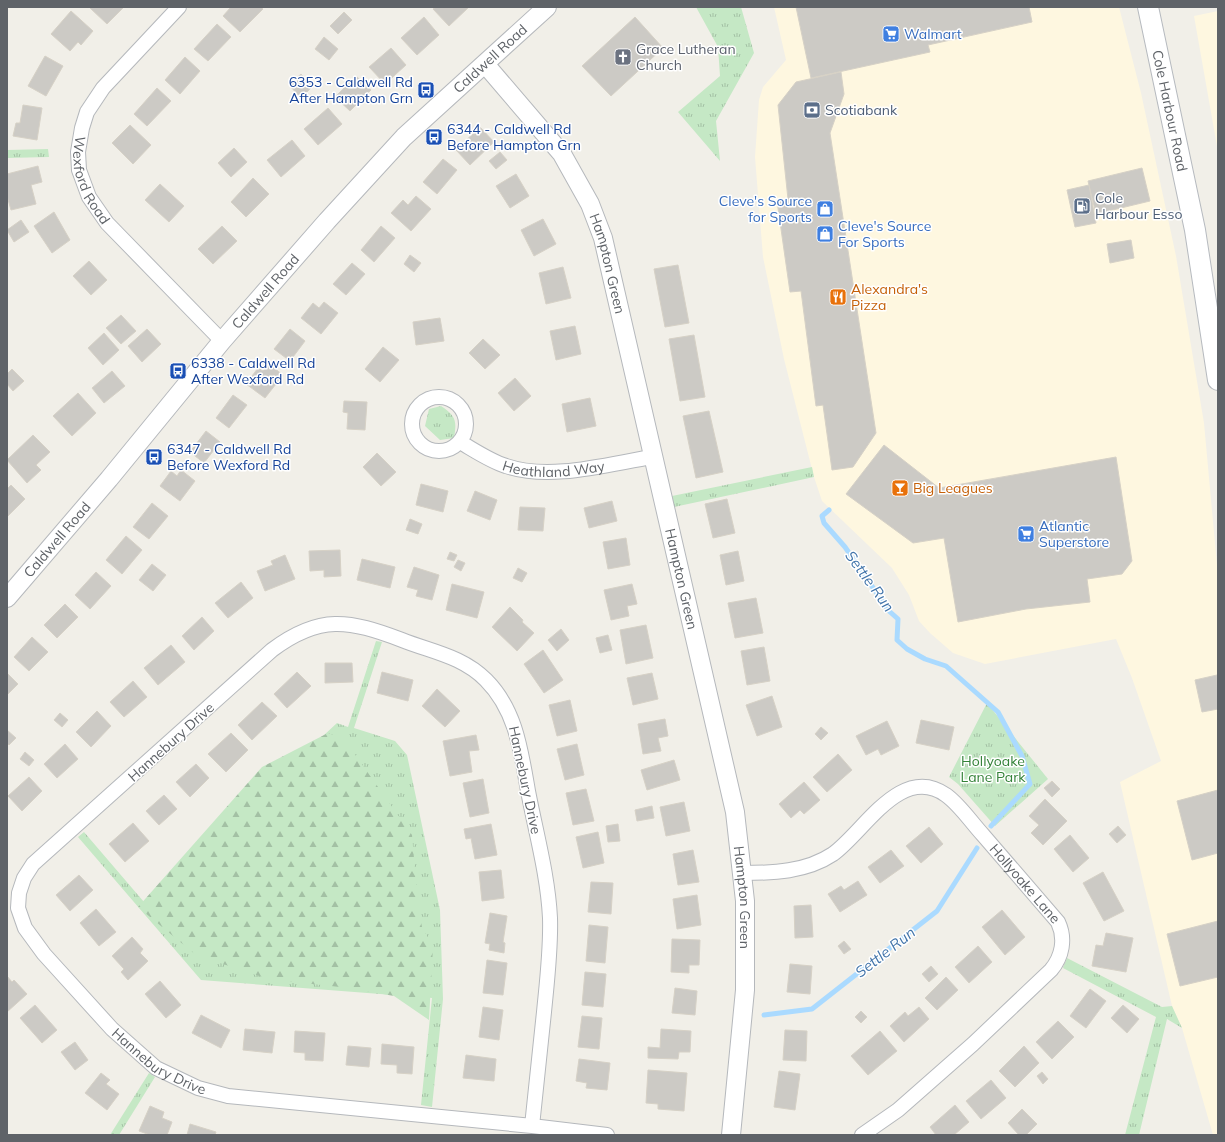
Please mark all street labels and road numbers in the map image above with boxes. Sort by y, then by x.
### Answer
street label: Caldwell Road [449,20,531,97]
street label: Cole Harbour Road [1148,48,1191,173]
street label: Wexford Road [69,135,114,228]
street label: Hampton Green [585,211,629,315]
street label: Caldwell Road [228,250,303,333]
street label: Heathland Way [500,456,606,481]
street label: Caldwell Road [20,498,95,581]
street label: Hampton Green [661,527,702,631]
street label: Hannebury Drive [124,698,218,786]
street label: Hannebury Drive [505,724,545,836]
street label: Hollyoake Lane [986,840,1064,927]
street label: Hampton Green [730,845,754,949]
street label: Hannebury Drive [108,1024,208,1099]

